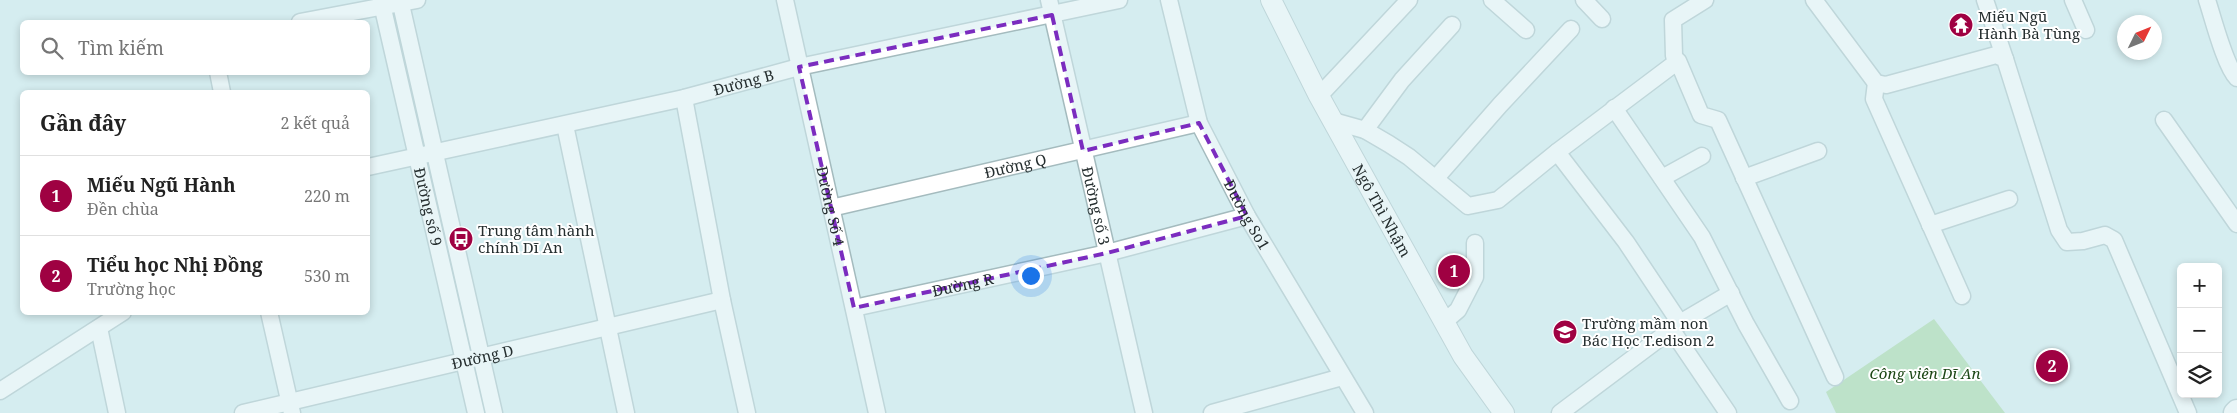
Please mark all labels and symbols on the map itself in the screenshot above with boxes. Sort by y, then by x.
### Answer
place label: Miếu Ngũ Hành Bà Tùng [1978,6,2080,43]
temple icon: Miếu Ngũ Hành Bà Tùng [1948,12,1974,38]
north arrow [2117,15,2162,60]
street label: Đường B [711,64,776,100]
street label: Đường Q [982,149,1048,182]
street label: Ngô Thì Nhậm [1349,160,1416,260]
street label: Đường Số 4 [812,164,850,248]
street label: Đường số 3 [1078,164,1115,247]
street label: Đường số 9 [410,165,447,248]
street label: Đường So1 [1220,176,1275,253]
place label: Trung tâm hành chính Dĩ An [478,220,595,257]
bus stop icon: Trung tâm hành chính Dĩ An [448,226,474,252]
pin: 1 [1438,252,1470,290]
your location [1018,263,1044,289]
street label: Đường R [930,268,995,301]
place label: Trường mầm non Bác Học T.edison 2 [1582,313,1714,350]
school or university icon: Trường mầm non Bác Học T.edison 2 [1552,319,1578,345]
street label: Đường D [449,340,515,373]
pin: 2 [2036,347,2068,385]
park label: Công viên Dĩ An [1869,363,1981,383]

